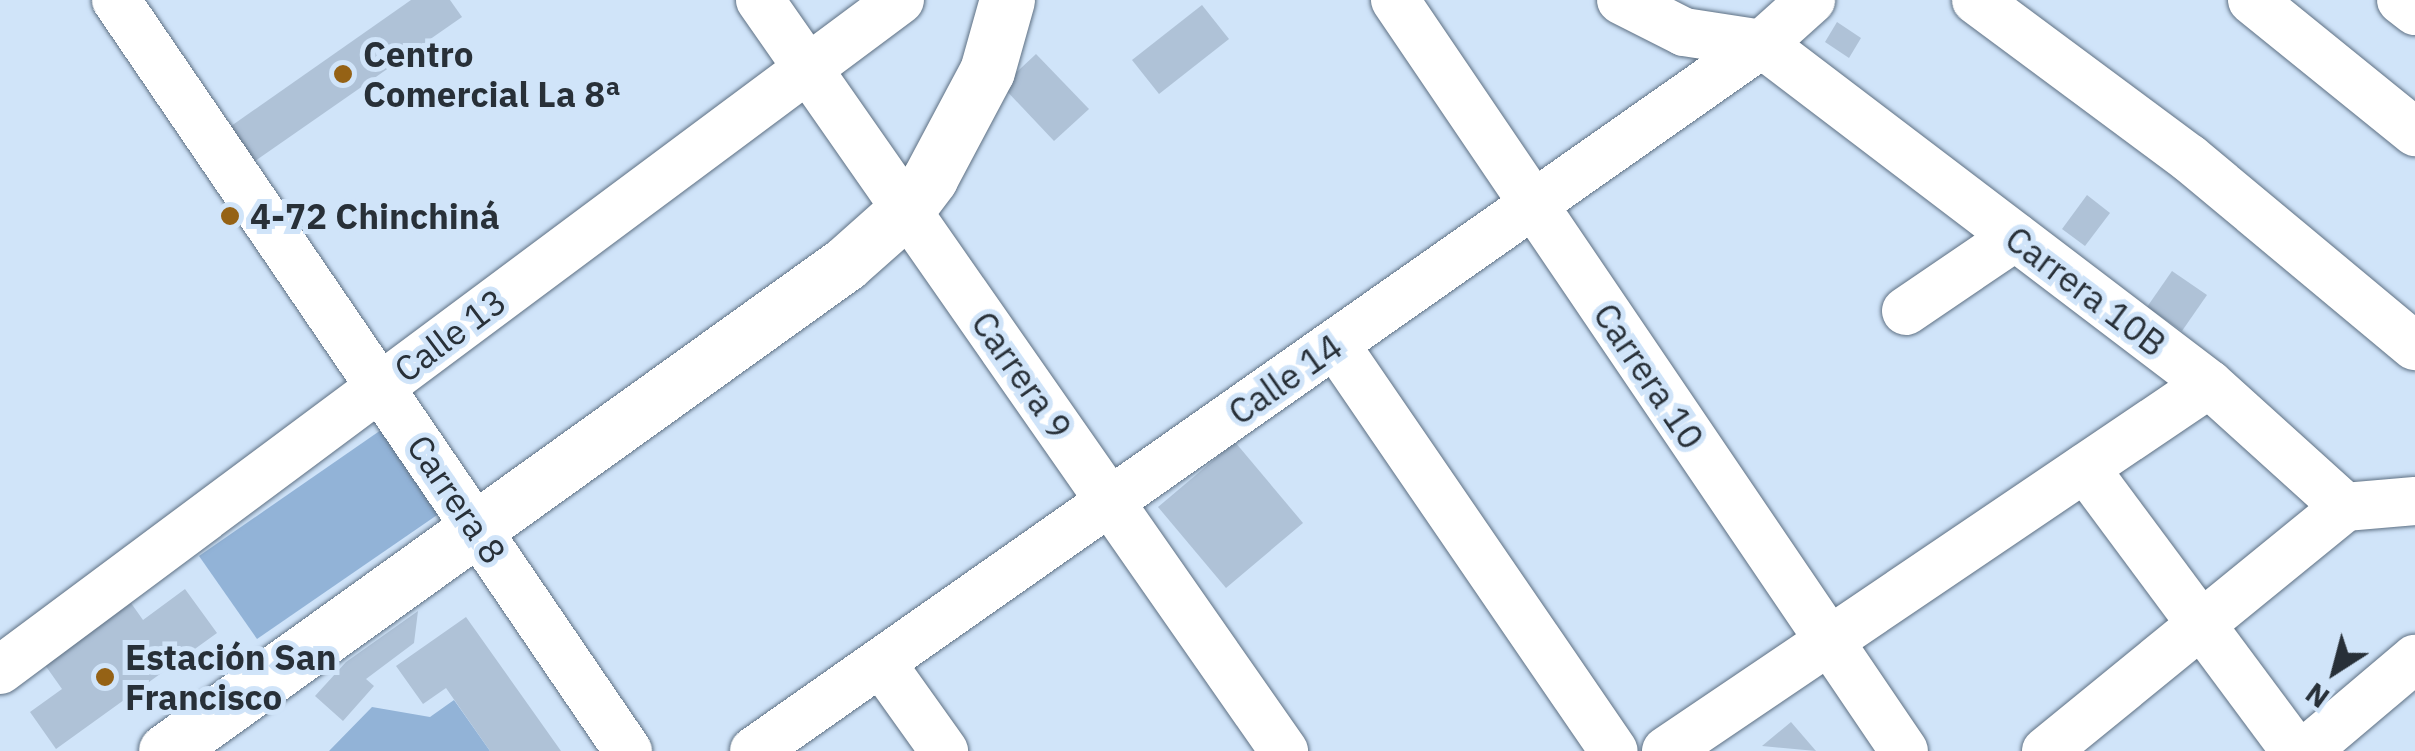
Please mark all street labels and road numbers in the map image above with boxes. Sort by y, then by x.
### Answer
street label: Carrera 10B [1998,217,2174,365]
street label: Calle 13 [386,279,514,391]
street label: Carrera 10 [1585,295,1713,457]
street label: Carrera 9 [963,303,1081,447]
street label: Calle 14 [1220,325,1350,433]
street label: Carrera 8 [399,427,515,571]

